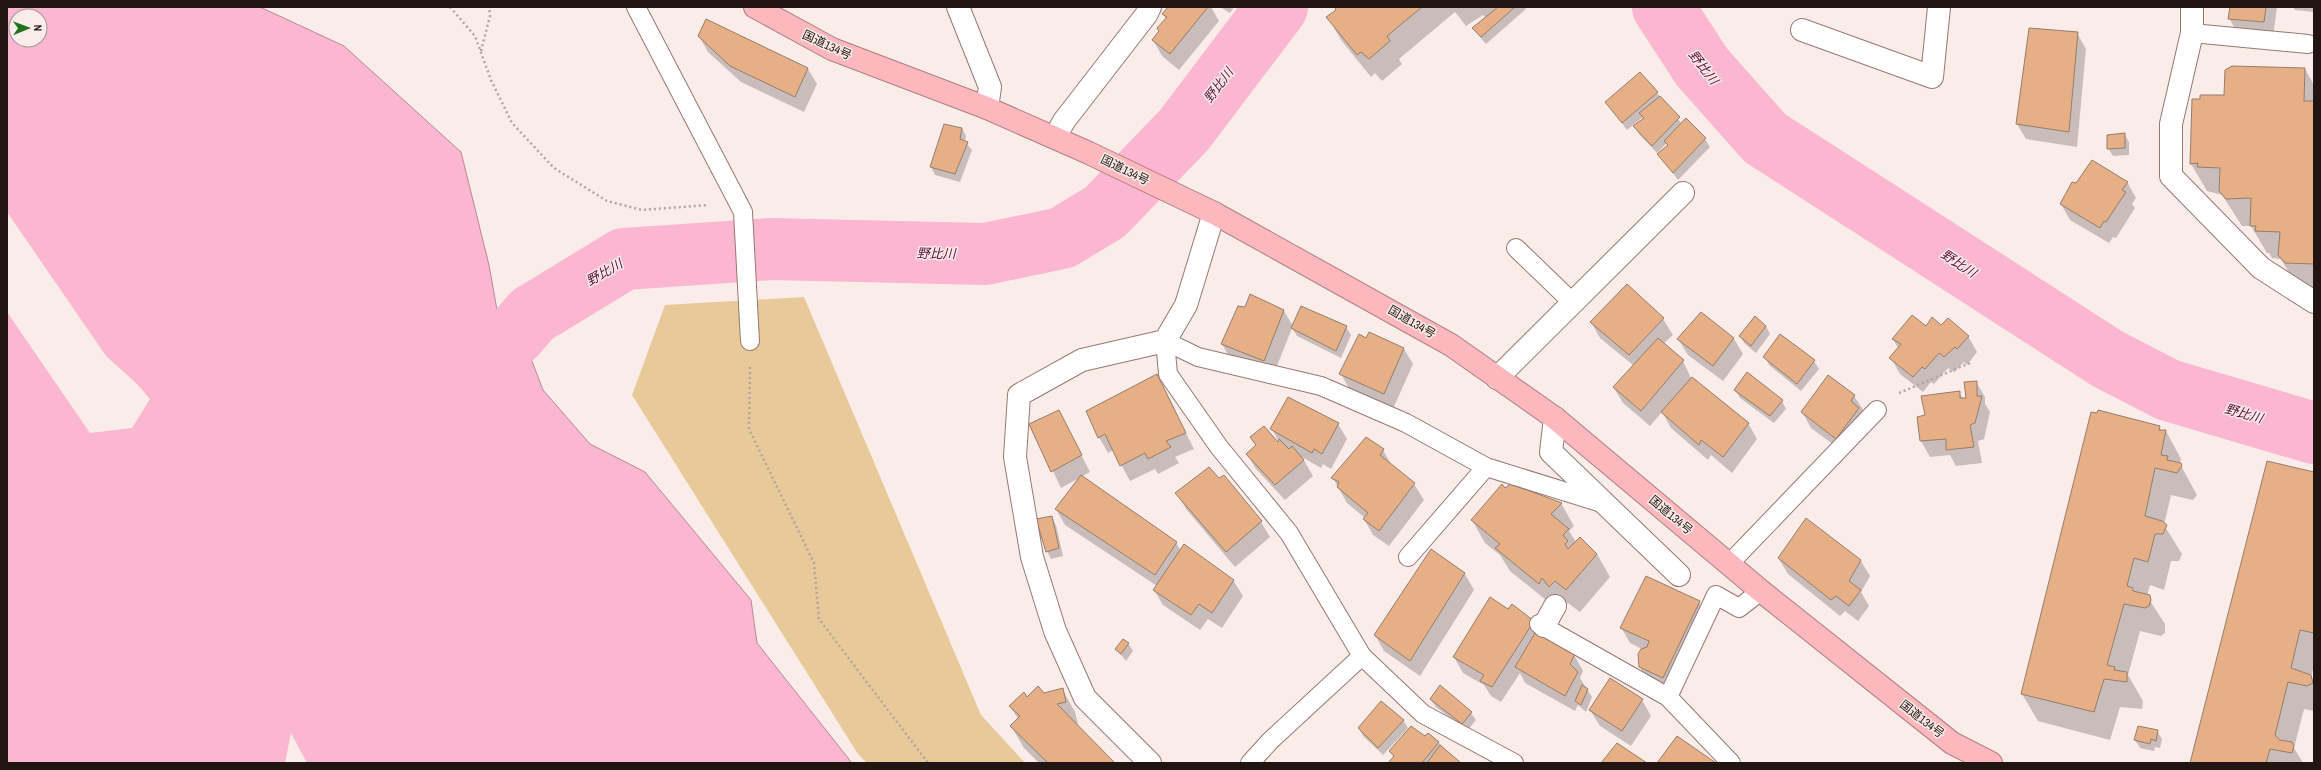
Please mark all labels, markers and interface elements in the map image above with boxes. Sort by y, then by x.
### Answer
north arrow [8,8,48,48]
text: N [31,24,45,31]
street label: 国道134号 [800,27,854,63]
water label: 野比川 [1685,47,1724,89]
water label: 野比川 [1200,63,1238,106]
street label: 国道134号 [1098,151,1152,189]
water label: 野比川 [916,245,958,262]
water label: 野比川 [1938,246,1981,282]
water label: 野比川 [583,254,627,290]
street label: 国道134号 [1385,302,1439,342]
water label: 野比川 [2223,400,2267,428]
street label: 国道134号 [1646,492,1696,538]
street label: 国道134号 [1896,697,1948,741]

